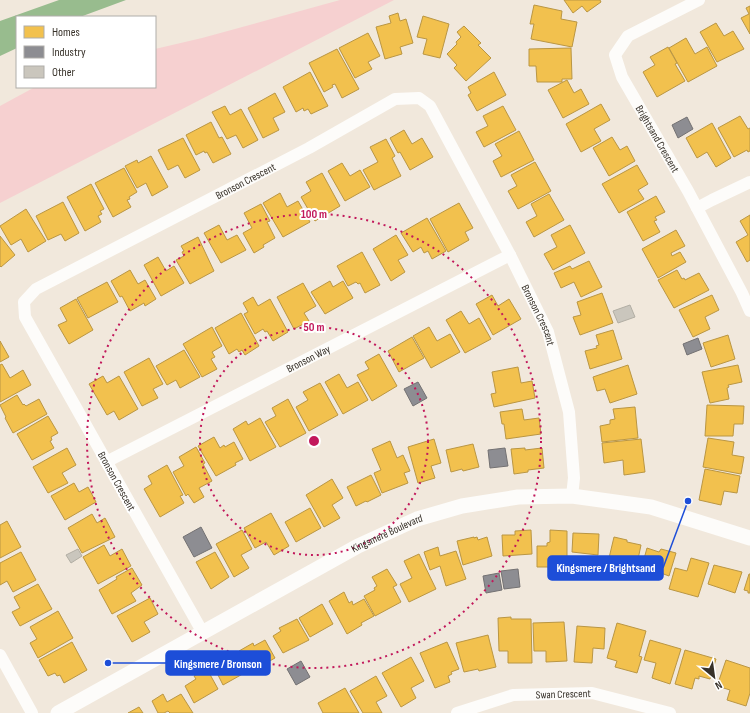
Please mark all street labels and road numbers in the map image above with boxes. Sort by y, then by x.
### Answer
street label: Brightsand Crescent [633,103,682,175]
street label: Bronson Crescent [213,160,278,202]
street label: Bronson Crescent [519,283,557,348]
street label: Bronson Way [284,342,333,376]
street label: Bronson Crescent [95,449,138,514]
street label: Kingsmere Boulevard [349,512,424,556]
street label: Swan Crescent [535,687,592,701]

